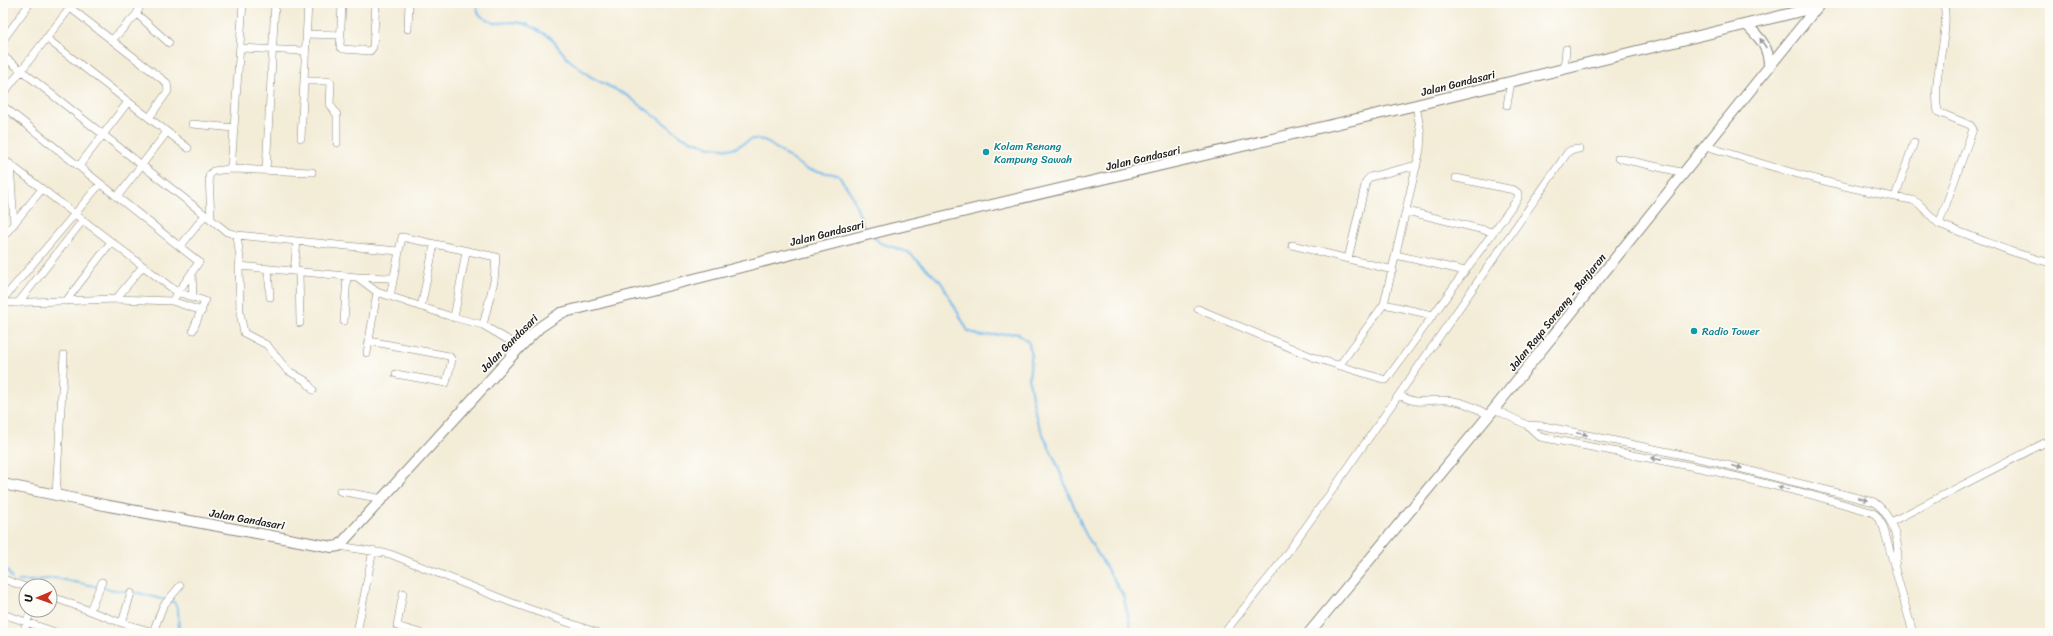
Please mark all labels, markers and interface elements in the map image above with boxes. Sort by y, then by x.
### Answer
one-way arrow [1759,38,1767,48]
street label: Jalan Gandasari [1418,65,1498,102]
place label: Kolam Renang Kampung Sawah [994,137,1072,169]
street label: Jalan Gandasari [1103,140,1183,177]
marker: Kolam Renang Kampung Sawah [981,147,991,157]
street label: Jalan Gandasari [787,215,867,252]
street label: Jalan Raya Soreang - Banjaran [1503,249,1611,376]
street label: Jalan Gandasari [475,309,544,378]
place label: Radio Tower [1702,322,1760,341]
marker: Radio Tower [1689,326,1699,336]
one-way arrow [1576,431,1589,437]
one-way arrow [1650,456,1662,462]
one-way arrow [1731,465,1743,471]
one-way arrow [1777,485,1789,491]
one-way arrow [1857,497,1869,503]
street label: Jalan Gandasari [207,503,287,536]
north arrow [18,578,58,618]
text: U [19,594,38,602]

